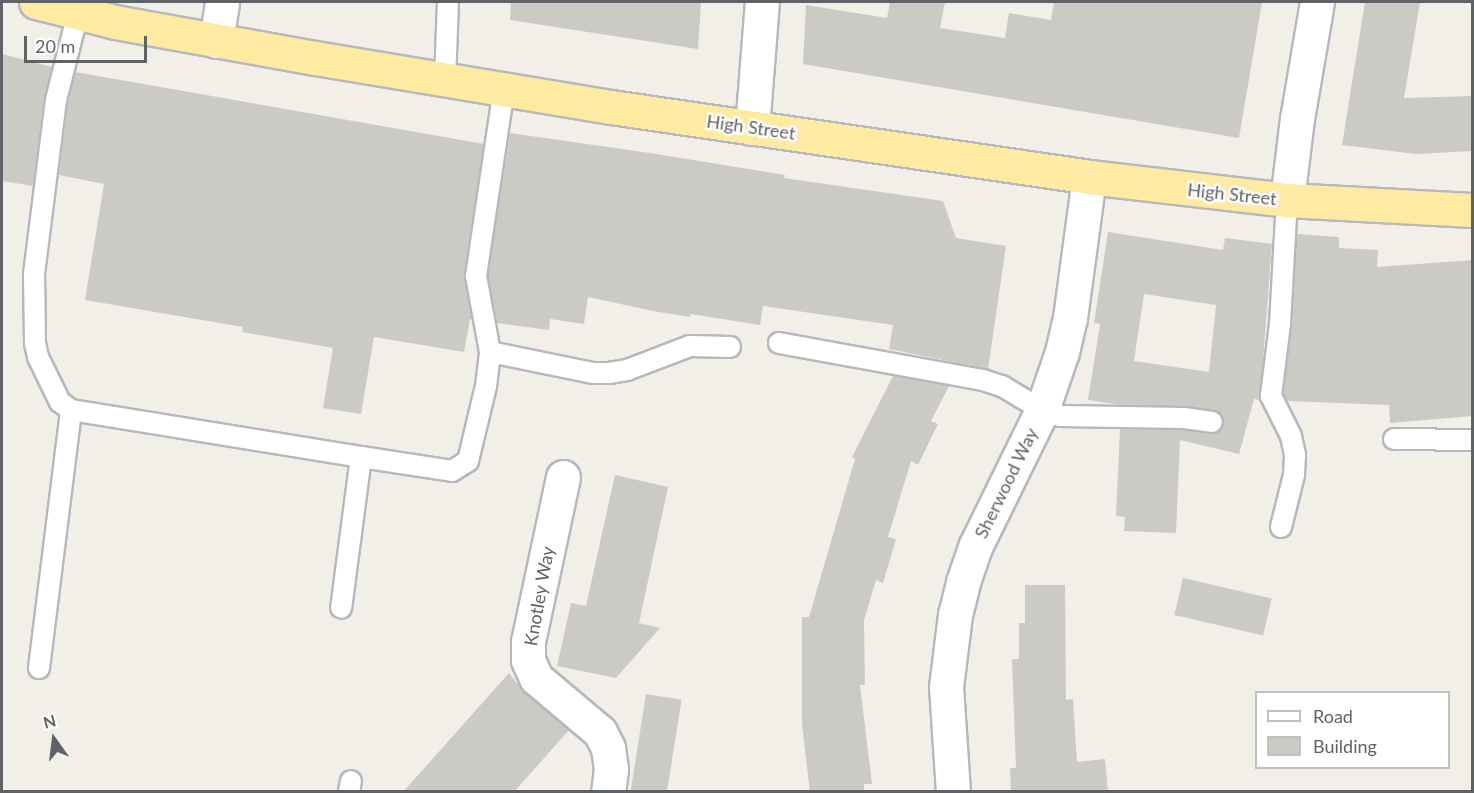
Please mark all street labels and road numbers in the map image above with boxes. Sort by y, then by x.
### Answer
street label: High Street [705,110,797,144]
street label: High Street [1186,179,1278,209]
street label: Sherwood Way [970,424,1042,542]
street label: Knotley Way [520,544,558,648]

